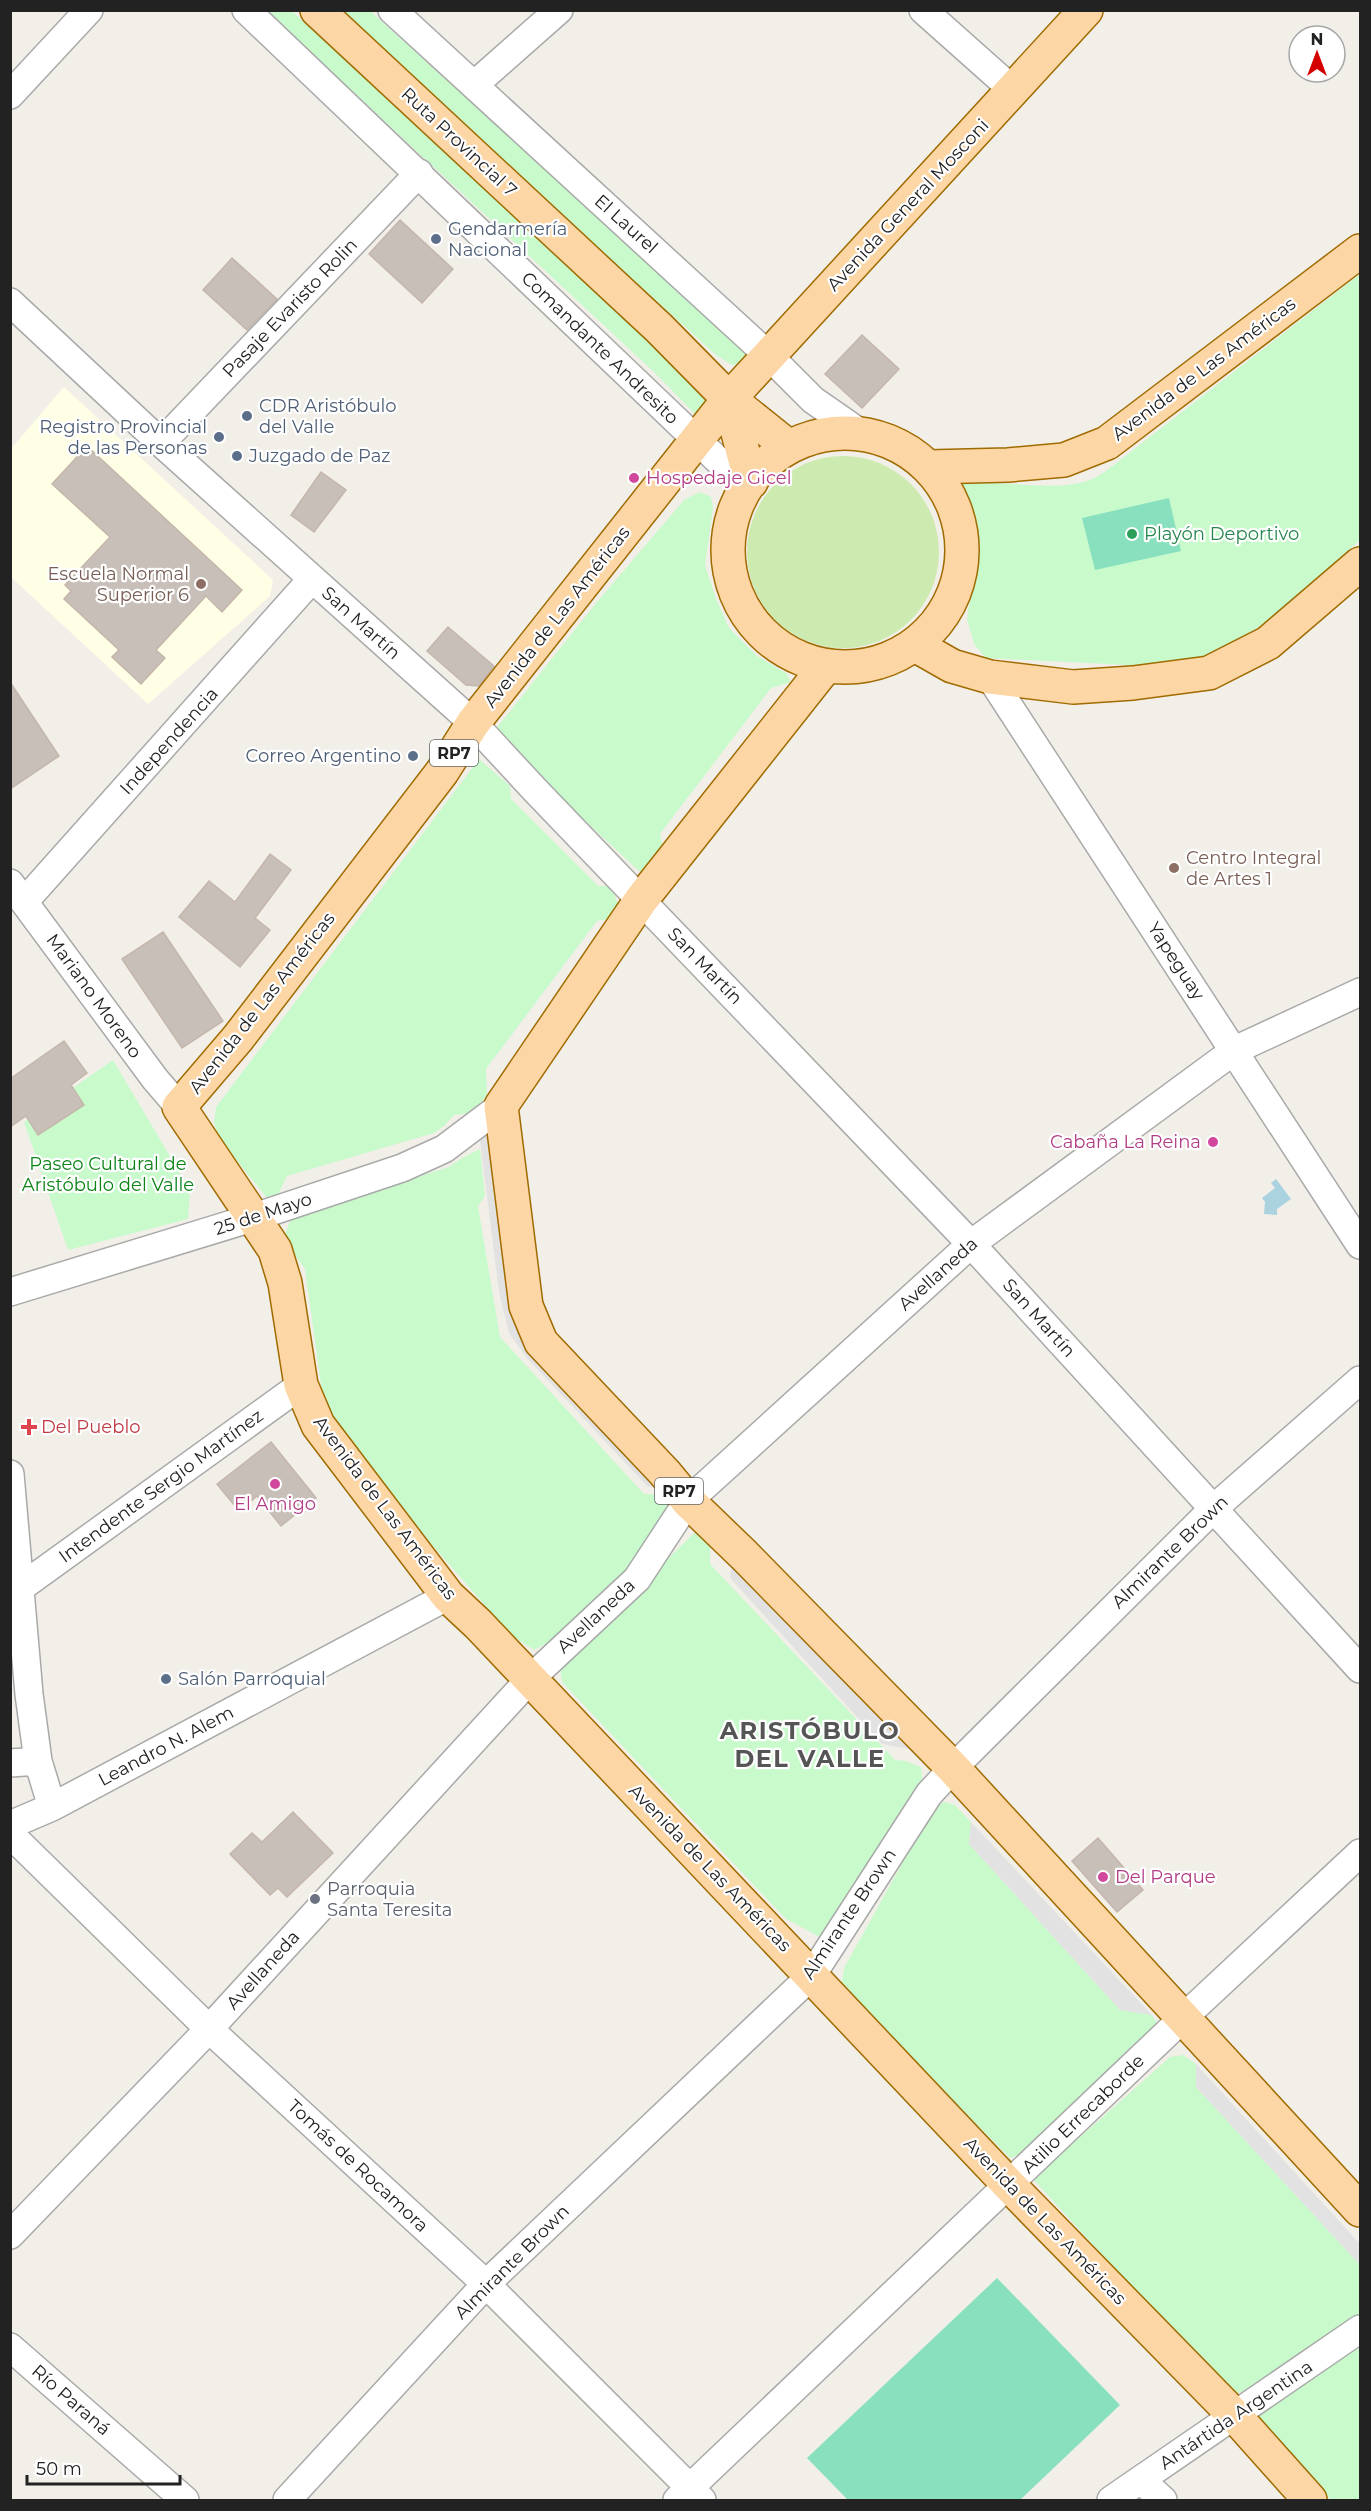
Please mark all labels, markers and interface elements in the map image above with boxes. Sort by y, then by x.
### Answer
north arrow [1287,24,1347,84]
text: N [1311,30,1323,49]
street label: Ruta Provincial 7 [397,83,521,201]
street label: Avenida General Mosconi [822,114,994,296]
street label: El Laurel [590,190,662,258]
place label: Gendarmería Nacional [448,218,567,261]
marker: Gendarmería Nacional [429,232,443,246]
street label: Pasaje Evaristo Rolin [218,234,362,382]
street label: Comandante Andresito [517,267,683,429]
street label: Avenida de Las Américas [1108,293,1300,445]
place label: CDR Aristóbulo del Valle [259,395,397,438]
marker: CDR Aristóbulo del Valle [240,409,254,423]
place label: Registro Provincial de las Personas [39,416,207,459]
marker: Registro Provincial de las Personas [212,430,226,444]
place label: Juzgado de Paz [248,445,391,467]
marker: Juzgado de Paz [230,449,244,463]
place label: Hospedaje Gicel [646,467,792,489]
marker: Hospedaje Gicel [627,471,641,485]
street label: Avenida de Las Américas [479,522,635,712]
place label: Playón Deportivo [1144,523,1299,545]
marker: Playón Deportivo [1125,527,1139,541]
place label: Escuela Normal Superior 6 [47,563,189,606]
marker: Escuela Normal Superior 6 [194,577,208,591]
street label: San Martín [317,582,405,664]
street label: Independencia [115,683,223,799]
road number: RP7 [430,740,478,766]
place label: Correo Argentino [246,745,401,767]
marker: Correo Argentino [406,749,420,763]
place label: Centro Integral de Artes 1 [1186,847,1321,890]
marker: Centro Integral de Artes 1 [1167,861,1181,875]
street label: Avenida de Las Américas [184,908,340,1098]
street label: Yapeguay [1143,918,1209,1004]
street label: San Martín [663,923,747,1009]
street label: Mariano Moreno [42,930,146,1062]
place label: Cabaña La Reina [1050,1131,1201,1153]
marker: Cabaña La Reina [1206,1135,1220,1149]
park label: Paseo Cultural de Aristóbulo del Valle [22,1153,194,1196]
street label: 25 de Mayo [211,1188,315,1240]
street label: Avellaneda [894,1233,982,1315]
street label: San Martín [998,1274,1080,1362]
street label: Intendente Sergio Martínez [55,1404,267,1568]
street label: Avenida de Las Américas [309,1412,461,1604]
place label: Del Pueblo [41,1416,141,1438]
marker: Del Pueblo [22,1420,36,1434]
marker: El Amigo [268,1477,282,1491]
road number: RP7 [655,1478,703,1504]
street label: Almirante Brown [1107,1491,1233,1613]
place label: El Amigo [234,1493,316,1515]
street label: Avellaneda [552,1574,640,1658]
place label: Salón Parroquial [178,1668,326,1690]
marker: Salón Parroquial [159,1672,173,1686]
street label: Leandro N. Alem [95,1701,237,1791]
district label: ARISTÓBULO DEL VALLE [719,1716,900,1773]
street label: Avenida de Las Américas [624,1780,796,1956]
street label: Almirante Brown [797,1844,901,1984]
place label: Del Parque [1115,1866,1216,1888]
marker: Del Parque [1096,1870,1110,1884]
place label: Parroquia Santa Teresita [327,1878,452,1921]
marker: Parroquia Santa Teresita [308,1892,322,1906]
street label: Avellaneda [222,1926,304,2014]
street label: Atilio Errecaborde [1017,2050,1149,2178]
street label: Tomás de Rocamora [283,2095,433,2237]
street label: Avenida de Las Américas [959,2133,1131,2309]
street label: Almirante Brown [450,2200,574,2324]
street label: Antártida Argentina [1155,2356,1317,2474]
street label: Río Paraná [27,2360,115,2440]
scale bar [27,2448,180,2486]
text: 50 m [36,2458,82,2480]

